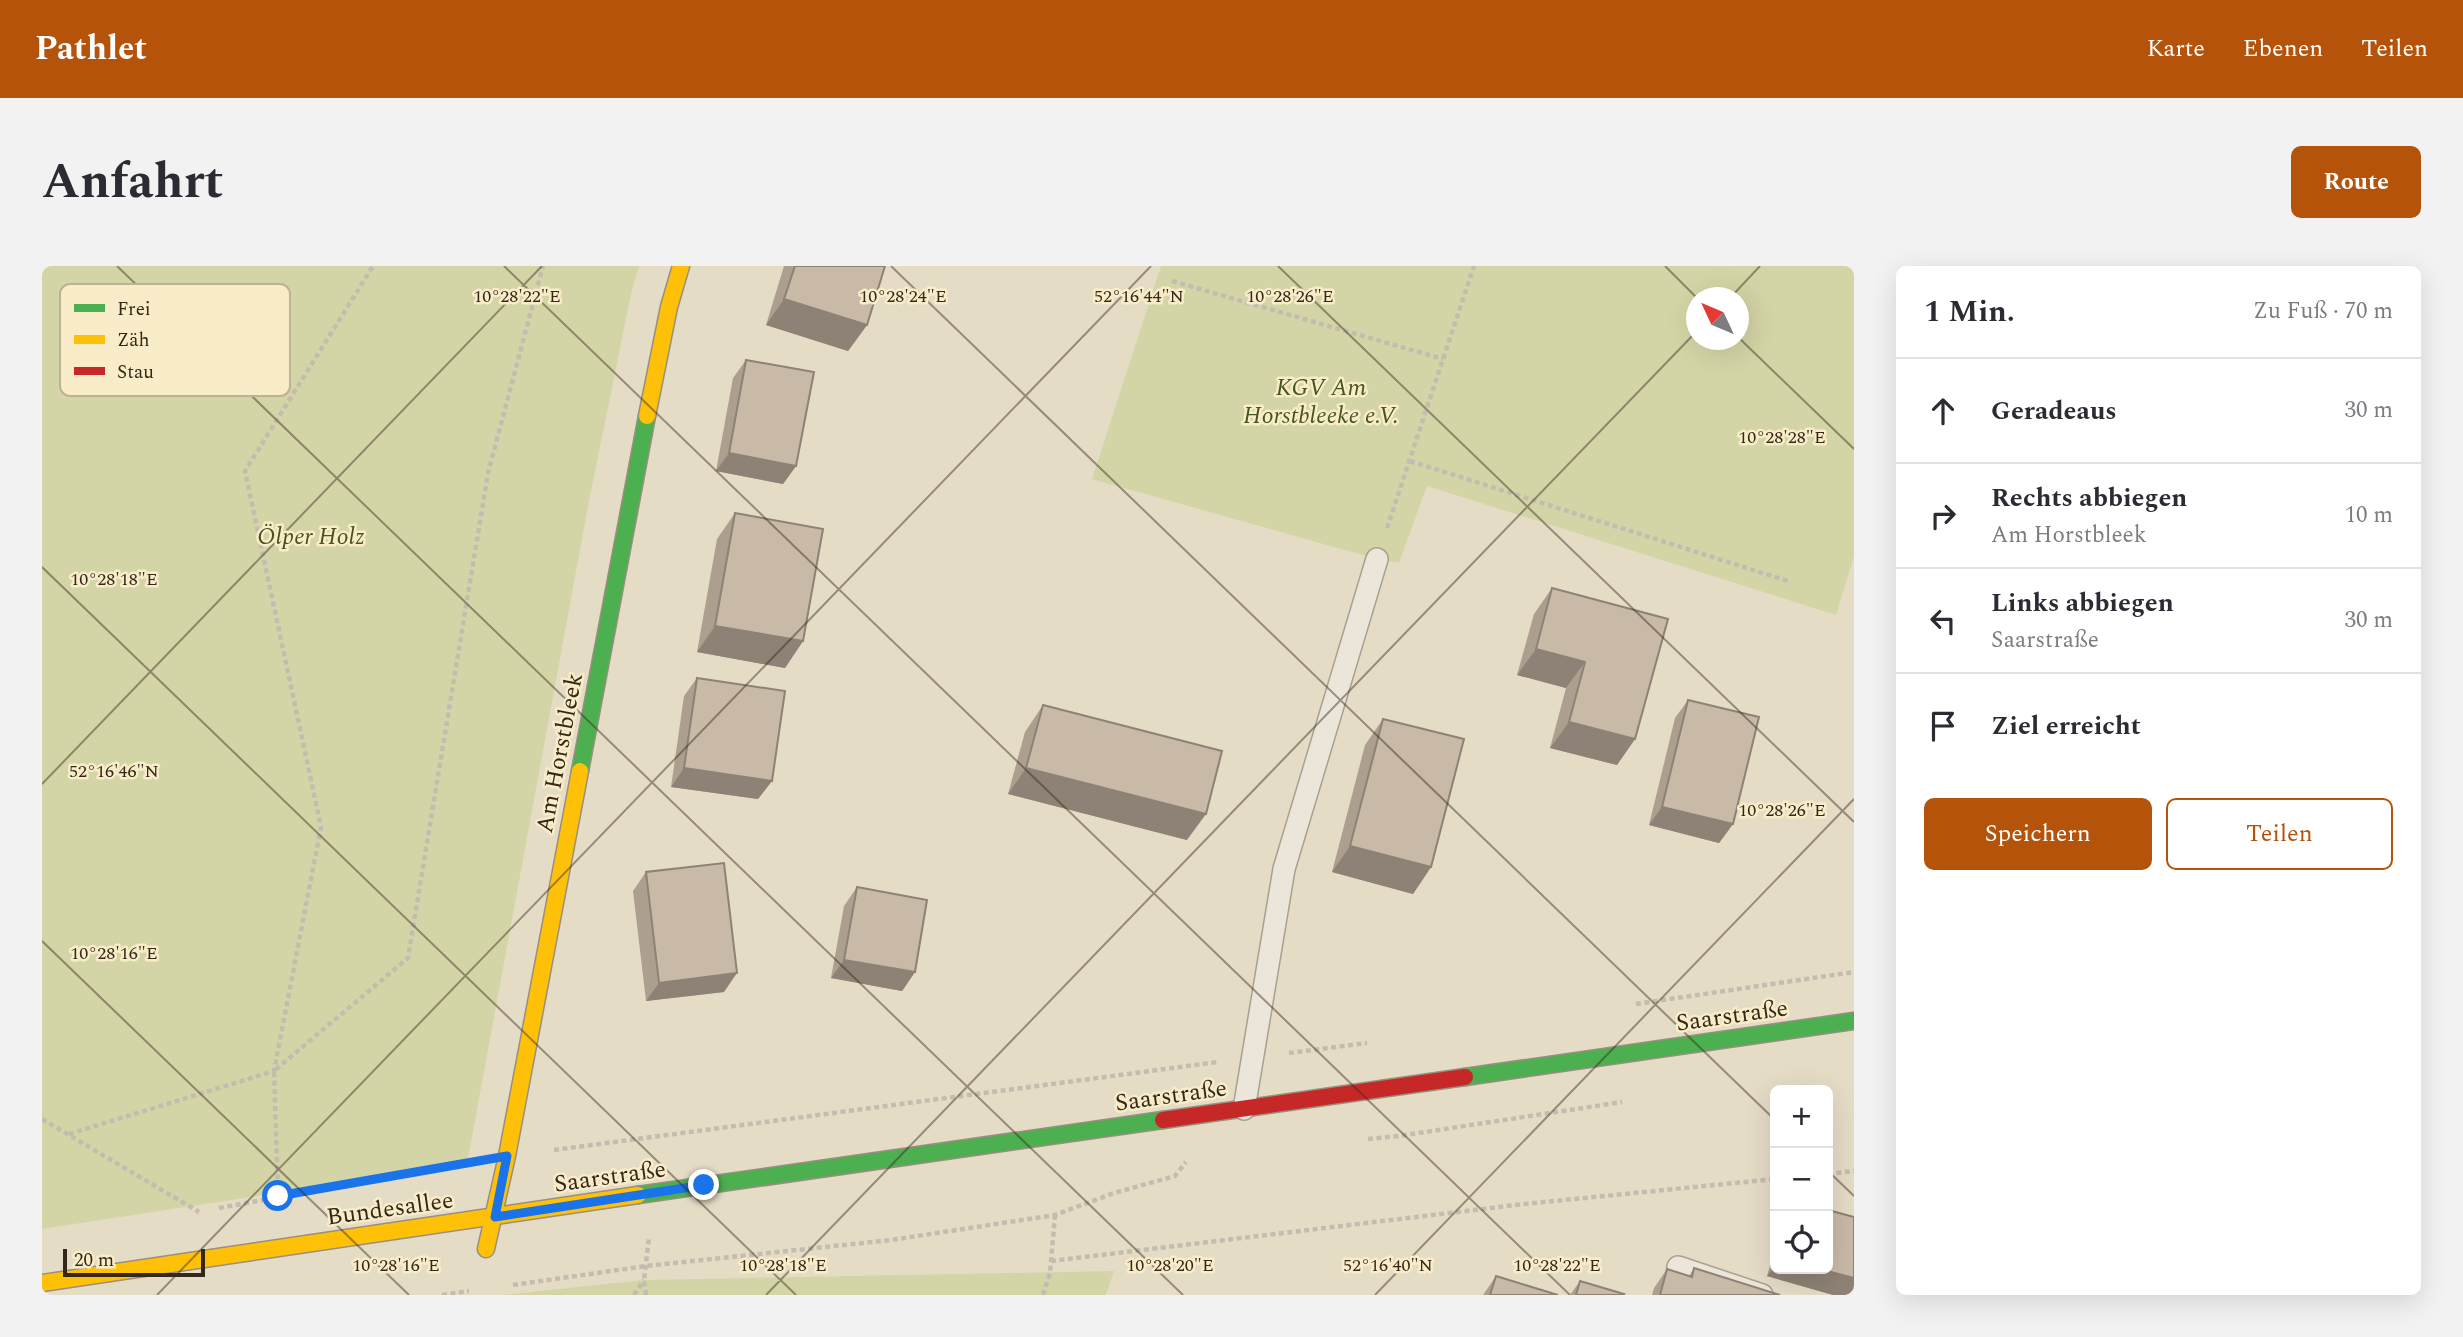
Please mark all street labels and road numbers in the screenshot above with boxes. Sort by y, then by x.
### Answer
street label: Am Horstbleek [527,670,593,836]
street label: Saarstraße [1674,990,1790,1042]
street label: Saarstraße [1113,1070,1229,1122]
street label: Saarstraße [552,1151,668,1203]
street label: Bundesallee [324,1182,456,1236]

